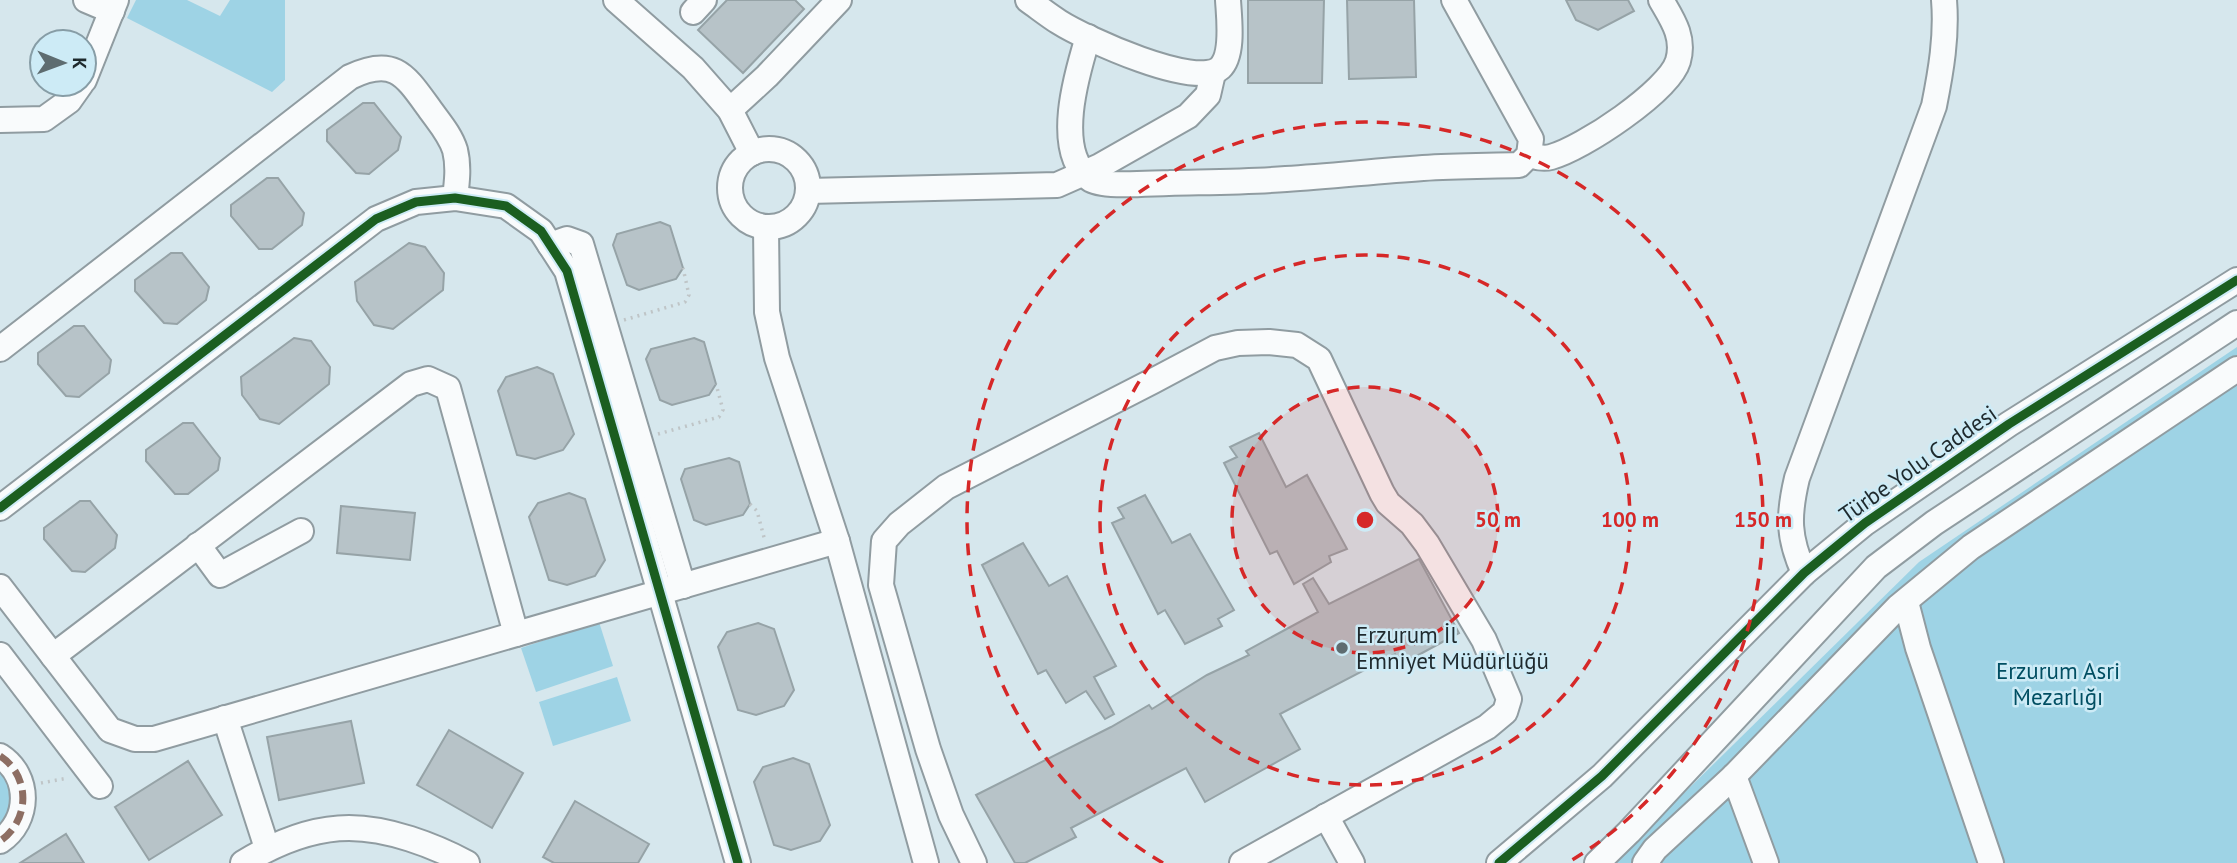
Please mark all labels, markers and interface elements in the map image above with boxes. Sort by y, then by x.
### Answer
north arrow [28,28,98,98]
text: K [68,57,92,70]
street label: Türbe Yolu Caddesi [1833,398,2002,529]
text: 50 m [1475,506,1521,533]
text: 100 m [1601,506,1659,533]
text: 150 m [1734,506,1792,533]
centre of rings [1353,508,1377,532]
place label: Erzurum İl Emniyet Müdürlüğü [1356,620,1549,675]
marker: Erzurum İl Emniyet Müdürlüğü [1334,640,1350,656]
park label: Erzurum Asri Mezarlığı [1996,656,2120,711]

